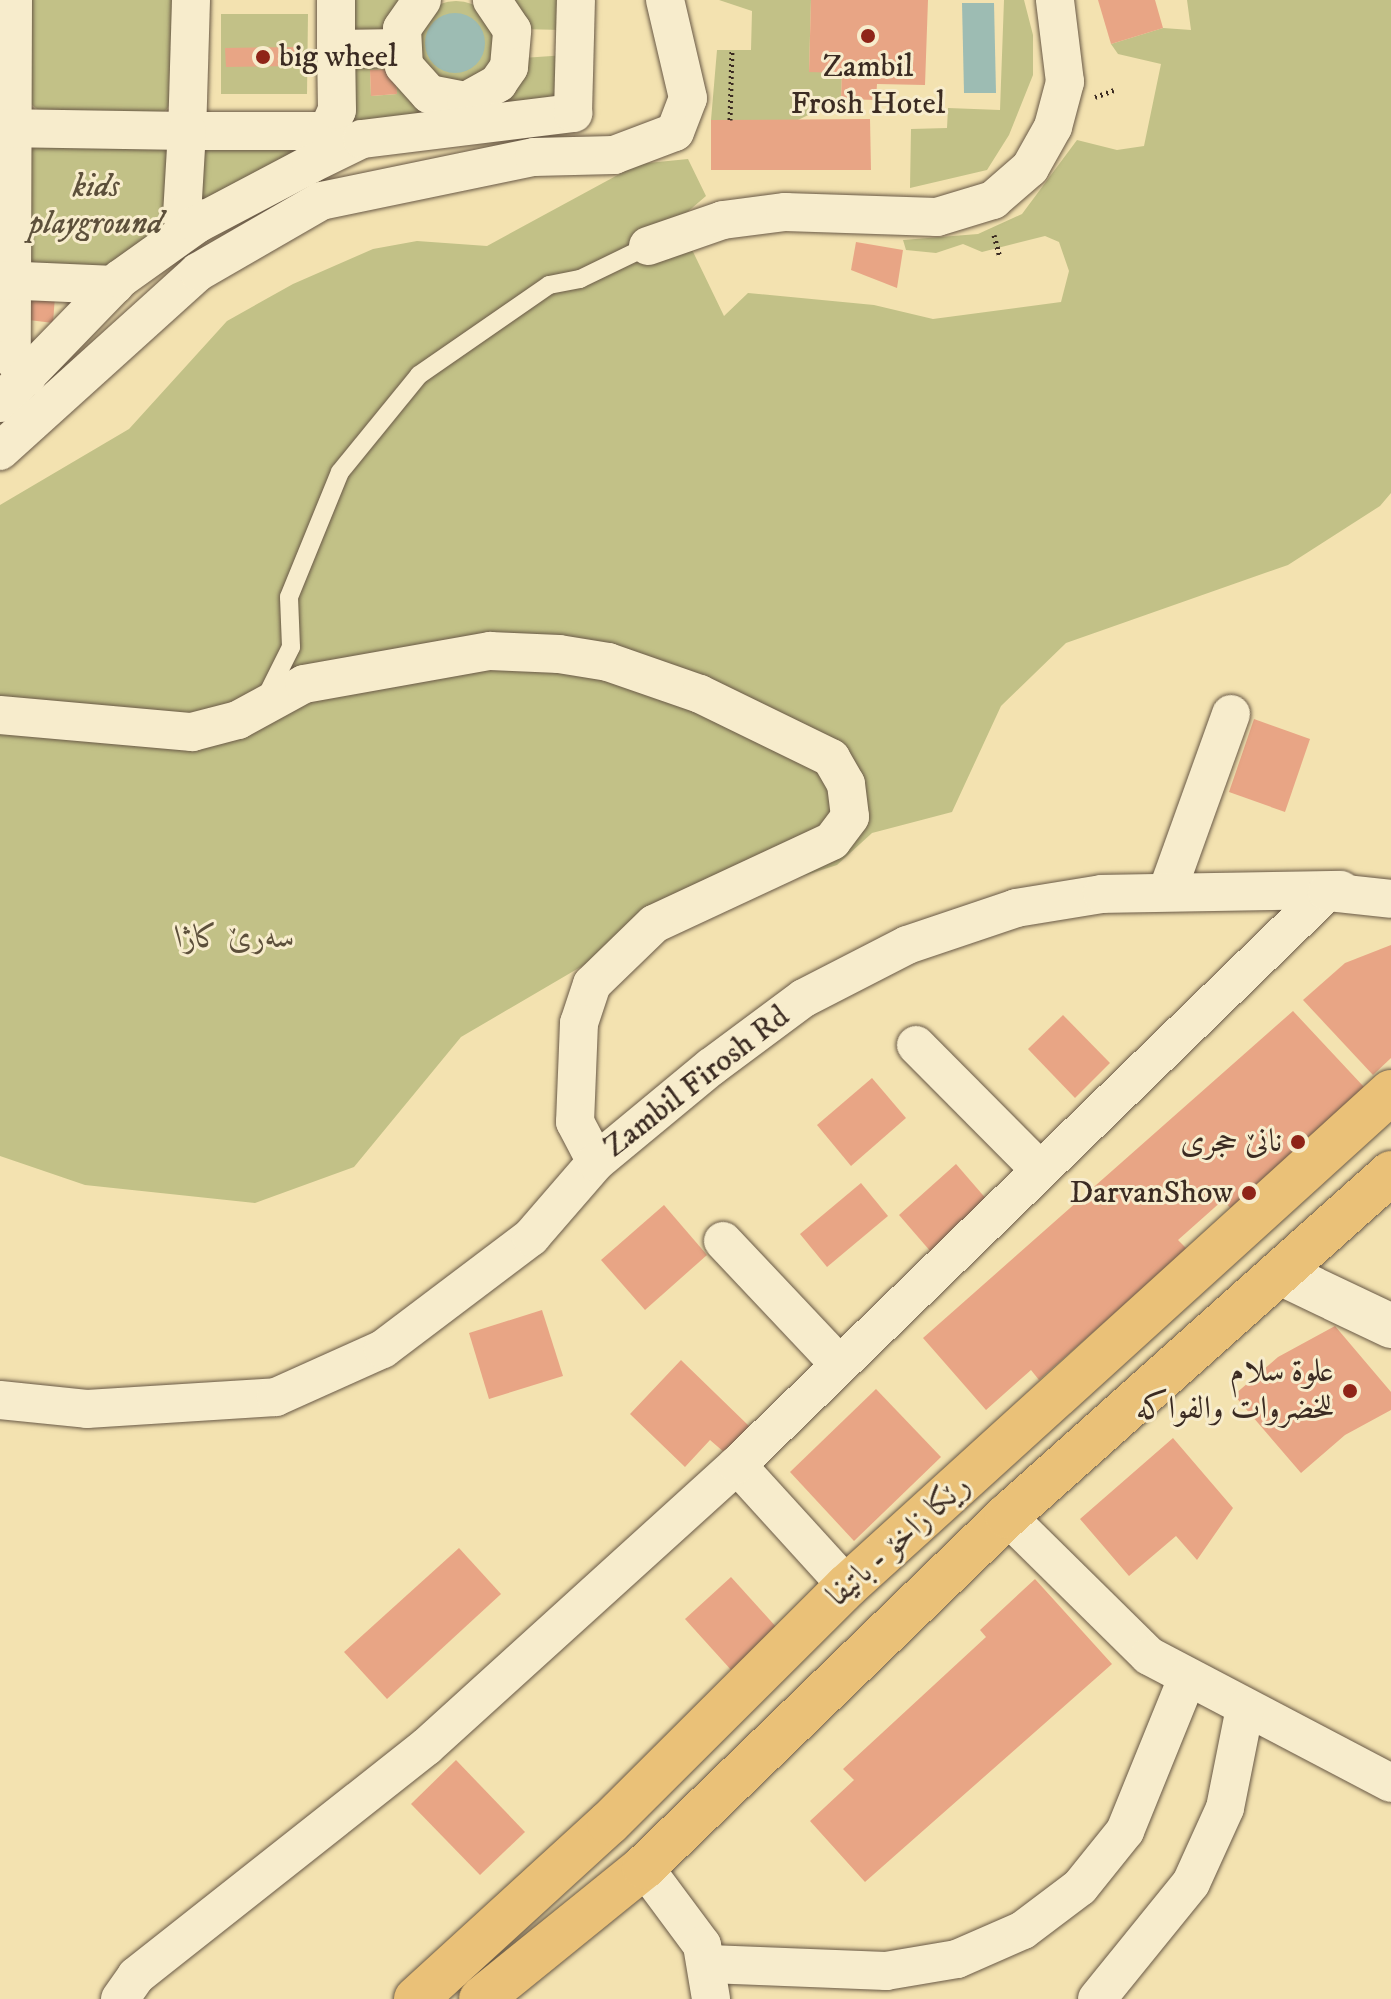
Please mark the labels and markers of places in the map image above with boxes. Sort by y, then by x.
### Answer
marker: Zambil Frosh Hotel [859,27,877,45]
place label: big wheel [279,38,398,76]
marker: big wheel [254,48,272,66]
place label: Zambil Frosh Hotel [791,49,945,124]
place label: نانێ حجری [1180,1123,1282,1161]
marker: نانێ حجری [1289,1133,1307,1151]
place label: DarvanShow [1069,1174,1233,1212]
marker: DarvanShow [1240,1184,1258,1202]
place label: علوة سلام للخضروات والفواكه [1136,1354,1334,1429]
marker: علوة سلام للخضروات والفواكه [1341,1382,1359,1400]

